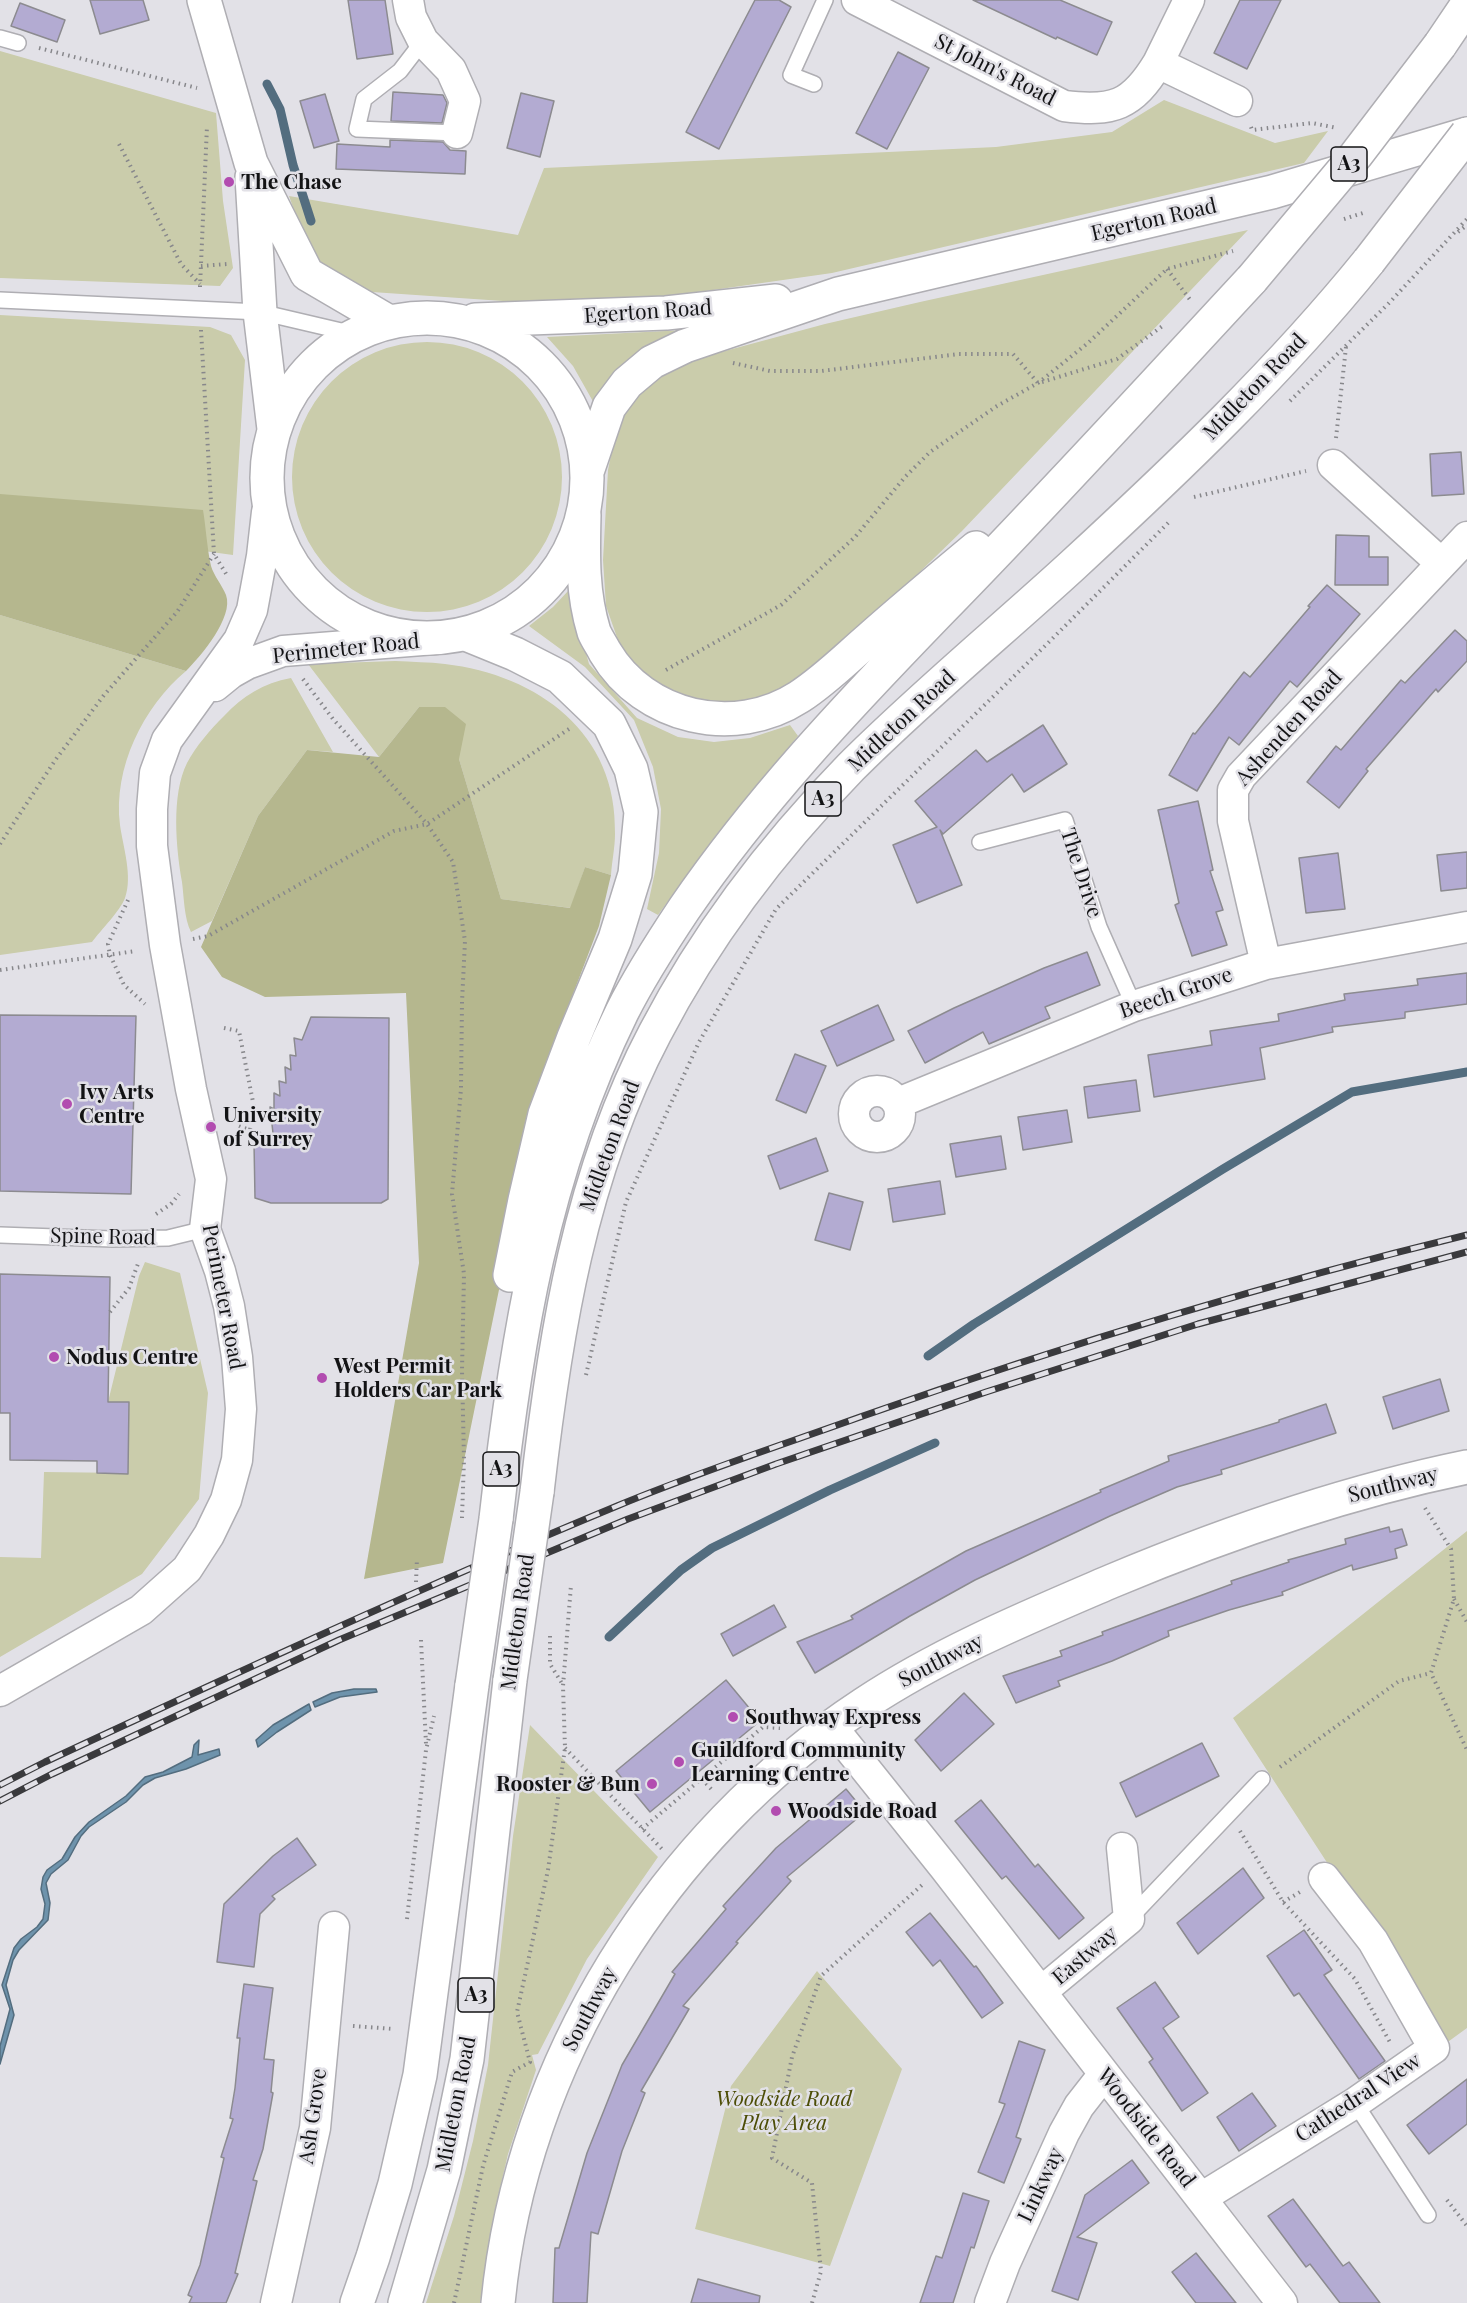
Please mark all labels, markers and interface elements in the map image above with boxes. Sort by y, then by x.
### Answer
street label: St John's Road [930,29,1060,111]
road number: A3 [1331,147,1367,181]
place label: The Chase [241,169,342,195]
marker: The Chase [222,175,236,189]
street label: Egerton Road [1089,193,1219,247]
street label: Egerton Road [583,295,713,329]
street label: Midleton Road [1198,329,1312,445]
street label: Perimeter Road [271,629,421,669]
street label: Midleton Road [843,665,961,777]
street label: Ashenden Road [1231,665,1347,791]
road number: A3 [805,782,841,816]
street label: The Drive [1055,825,1107,921]
street label: Beech Grove [1116,962,1236,1024]
street label: Midleton Road [575,1077,645,1215]
place label: Ivy Arts Centre [79,1079,154,1129]
marker: Ivy Arts Centre [60,1097,74,1111]
place label: University of Surrey [223,1102,322,1152]
marker: University of Surrey [204,1120,218,1134]
street label: Perimeter Road [197,1222,249,1372]
street label: Spine Road [50,1223,156,1251]
place label: Nodus Centre [66,1344,198,1370]
marker: Nodus Centre [47,1350,61,1364]
place label: West Permit Holders Car Park [334,1353,502,1403]
marker: West Permit Holders Car Park [315,1371,329,1385]
road number: A3 [483,1452,519,1486]
street label: Southway [1346,1462,1440,1508]
street label: Midleton Road [496,1552,540,1692]
street label: Southway [894,1629,988,1693]
place label: Southway Express [745,1704,921,1730]
marker: Southway Express [726,1710,740,1724]
place label: Guildford Community Learning Centre [691,1737,906,1787]
marker: Guildford Community Learning Centre [672,1755,686,1769]
place label: Rooster & Bun [496,1771,640,1797]
marker: Rooster & Bun [645,1777,659,1791]
place label: Woodside Road [788,1798,937,1824]
marker: Woodside Road [769,1804,783,1818]
street label: Eastway [1047,1922,1123,1990]
street label: Southway [557,1963,623,2055]
road number: A3 [458,1978,494,2012]
street label: Midleton Road [431,2034,481,2174]
street label: Cathedral View [1291,2048,1425,2148]
street label: Woodside Road [1092,2063,1200,2193]
street label: Ash Grove [294,2067,332,2165]
park label: Woodside Road Play Area [716,2086,852,2136]
street label: Linkway [1013,2144,1069,2226]

